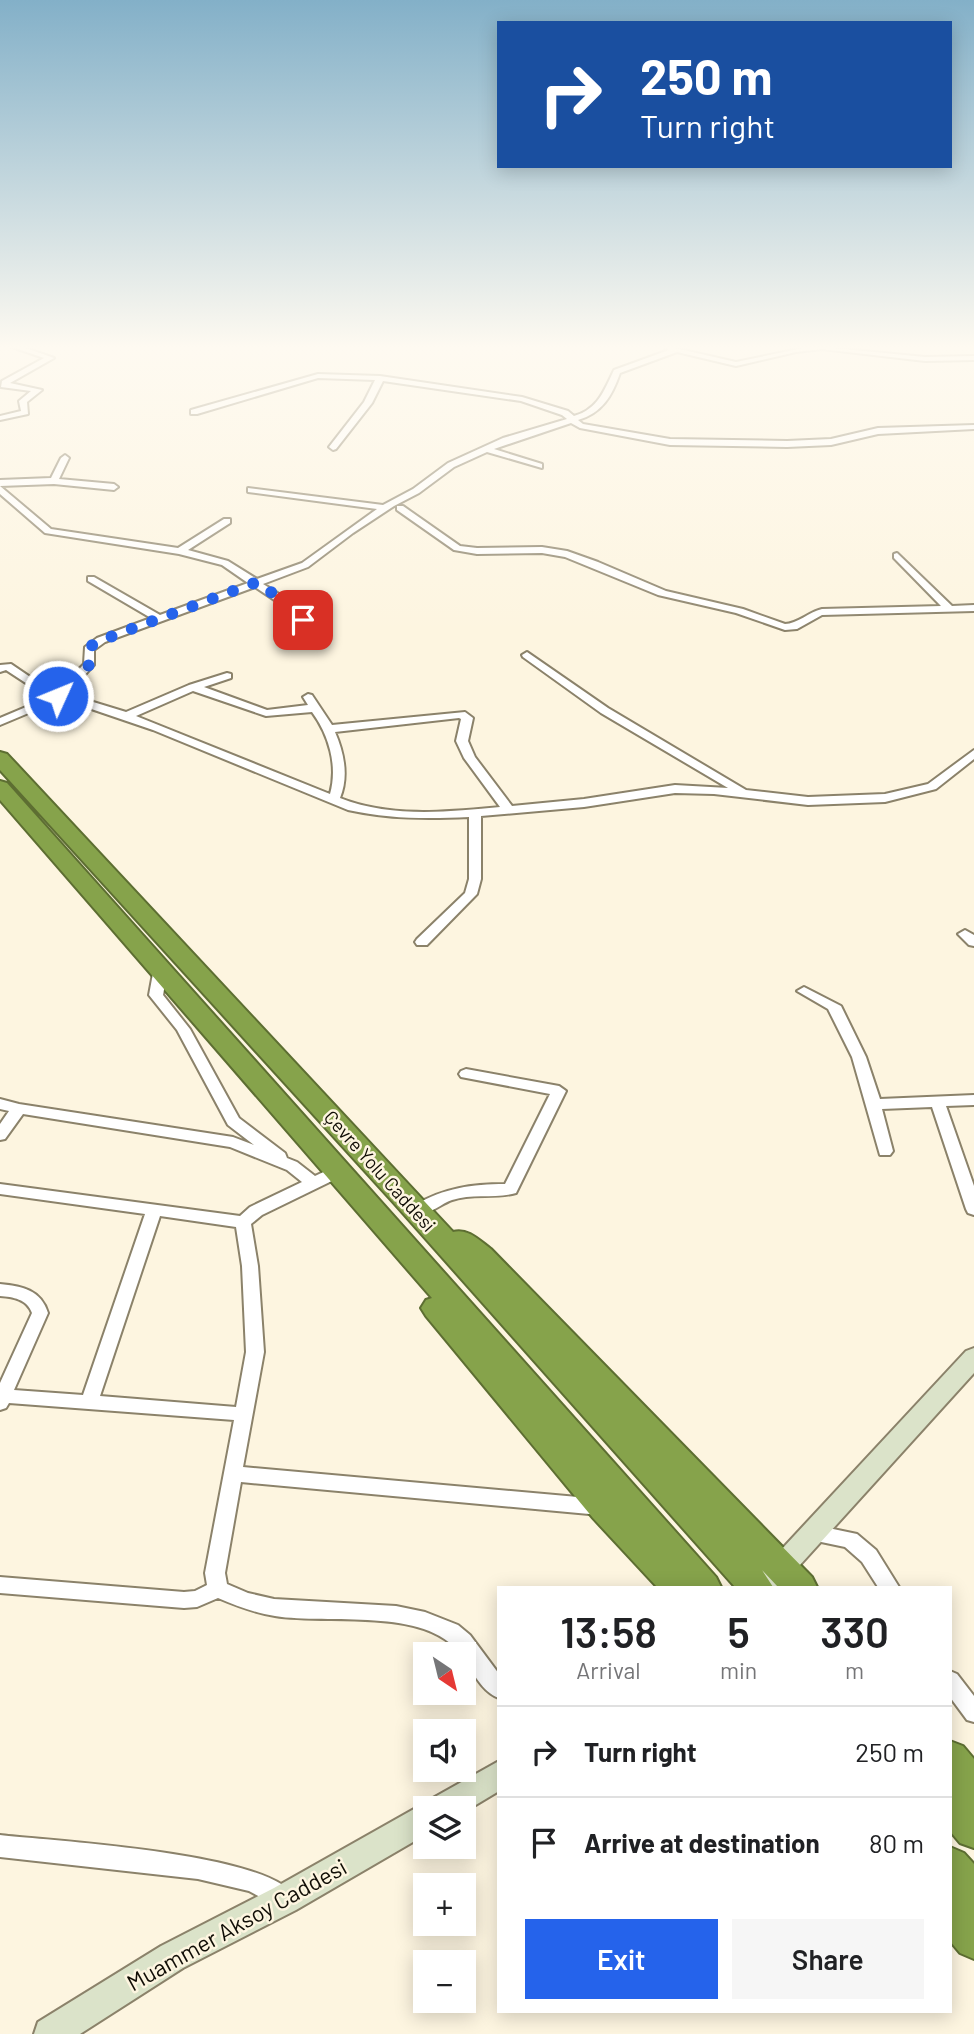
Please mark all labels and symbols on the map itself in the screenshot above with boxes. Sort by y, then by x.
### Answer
pin [273,590,333,650]
position arrow [21,659,95,733]
street label: Çevre Yolu Caddesi [320,1105,441,1236]
north arrow [413,1642,476,1704]
street label: Muammer Aksoy Caddesi [122,1852,351,1996]

